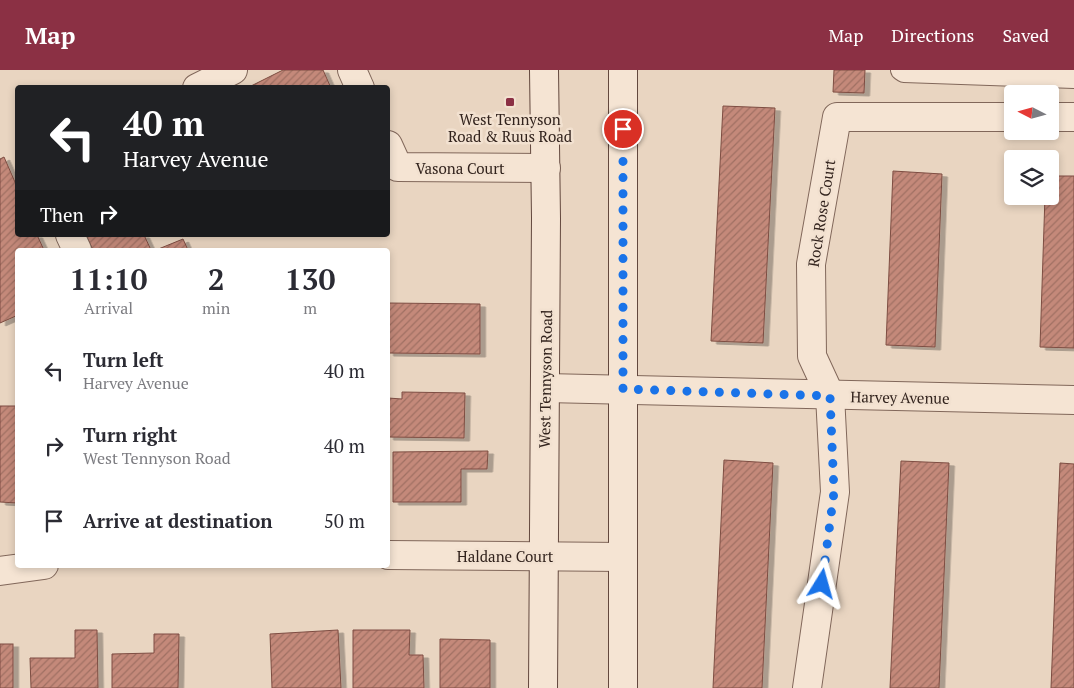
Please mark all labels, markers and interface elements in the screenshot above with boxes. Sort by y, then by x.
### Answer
text: Map [25,19,75,51]
text: Map [828,23,863,47]
text: Directions [891,23,974,47]
text: Saved [1002,23,1049,47]
north arrow [1004,85,1059,140]
map controls [1004,85,1059,205]
marker: West Tennyson Road & Ruus Road [504,96,516,108]
text: 40 m [123,100,204,146]
icon: left [40,105,105,170]
pin [602,108,644,150]
place label: West Tennyson Road & Ruus Road [448,109,572,146]
icon: arrive [609,115,637,143]
text: Harvey Avenue [123,144,268,173]
button: layers [1004,150,1059,205]
street label: Rock Rose Court [803,157,839,268]
street label: Vasona Court [415,158,505,178]
icon: right [94,200,122,228]
text: Then [40,202,84,227]
text: 11:10 [69,259,148,299]
text: 2 [208,259,225,299]
text: 130 [285,259,336,299]
text: Arrival [84,297,133,319]
text: min [202,297,230,319]
text: m [303,297,317,319]
street label: West Tennyson Road [534,310,556,448]
text: Turn left [83,347,164,372]
icon: left [40,357,68,385]
text: 40 m [324,358,365,383]
text: Harvey Avenue [83,372,189,394]
street label: Harvey Avenue [850,386,950,408]
text: Turn right [83,422,177,447]
icon: right [40,432,68,460]
text: 40 m [324,433,365,458]
text: West Tennyson Road [83,447,231,469]
icon: arrive [40,507,68,535]
text: Arrive at destination [83,508,272,533]
text: 50 m [324,508,365,533]
street label: Haldane Court [457,546,554,566]
position arrow [795,557,847,609]

